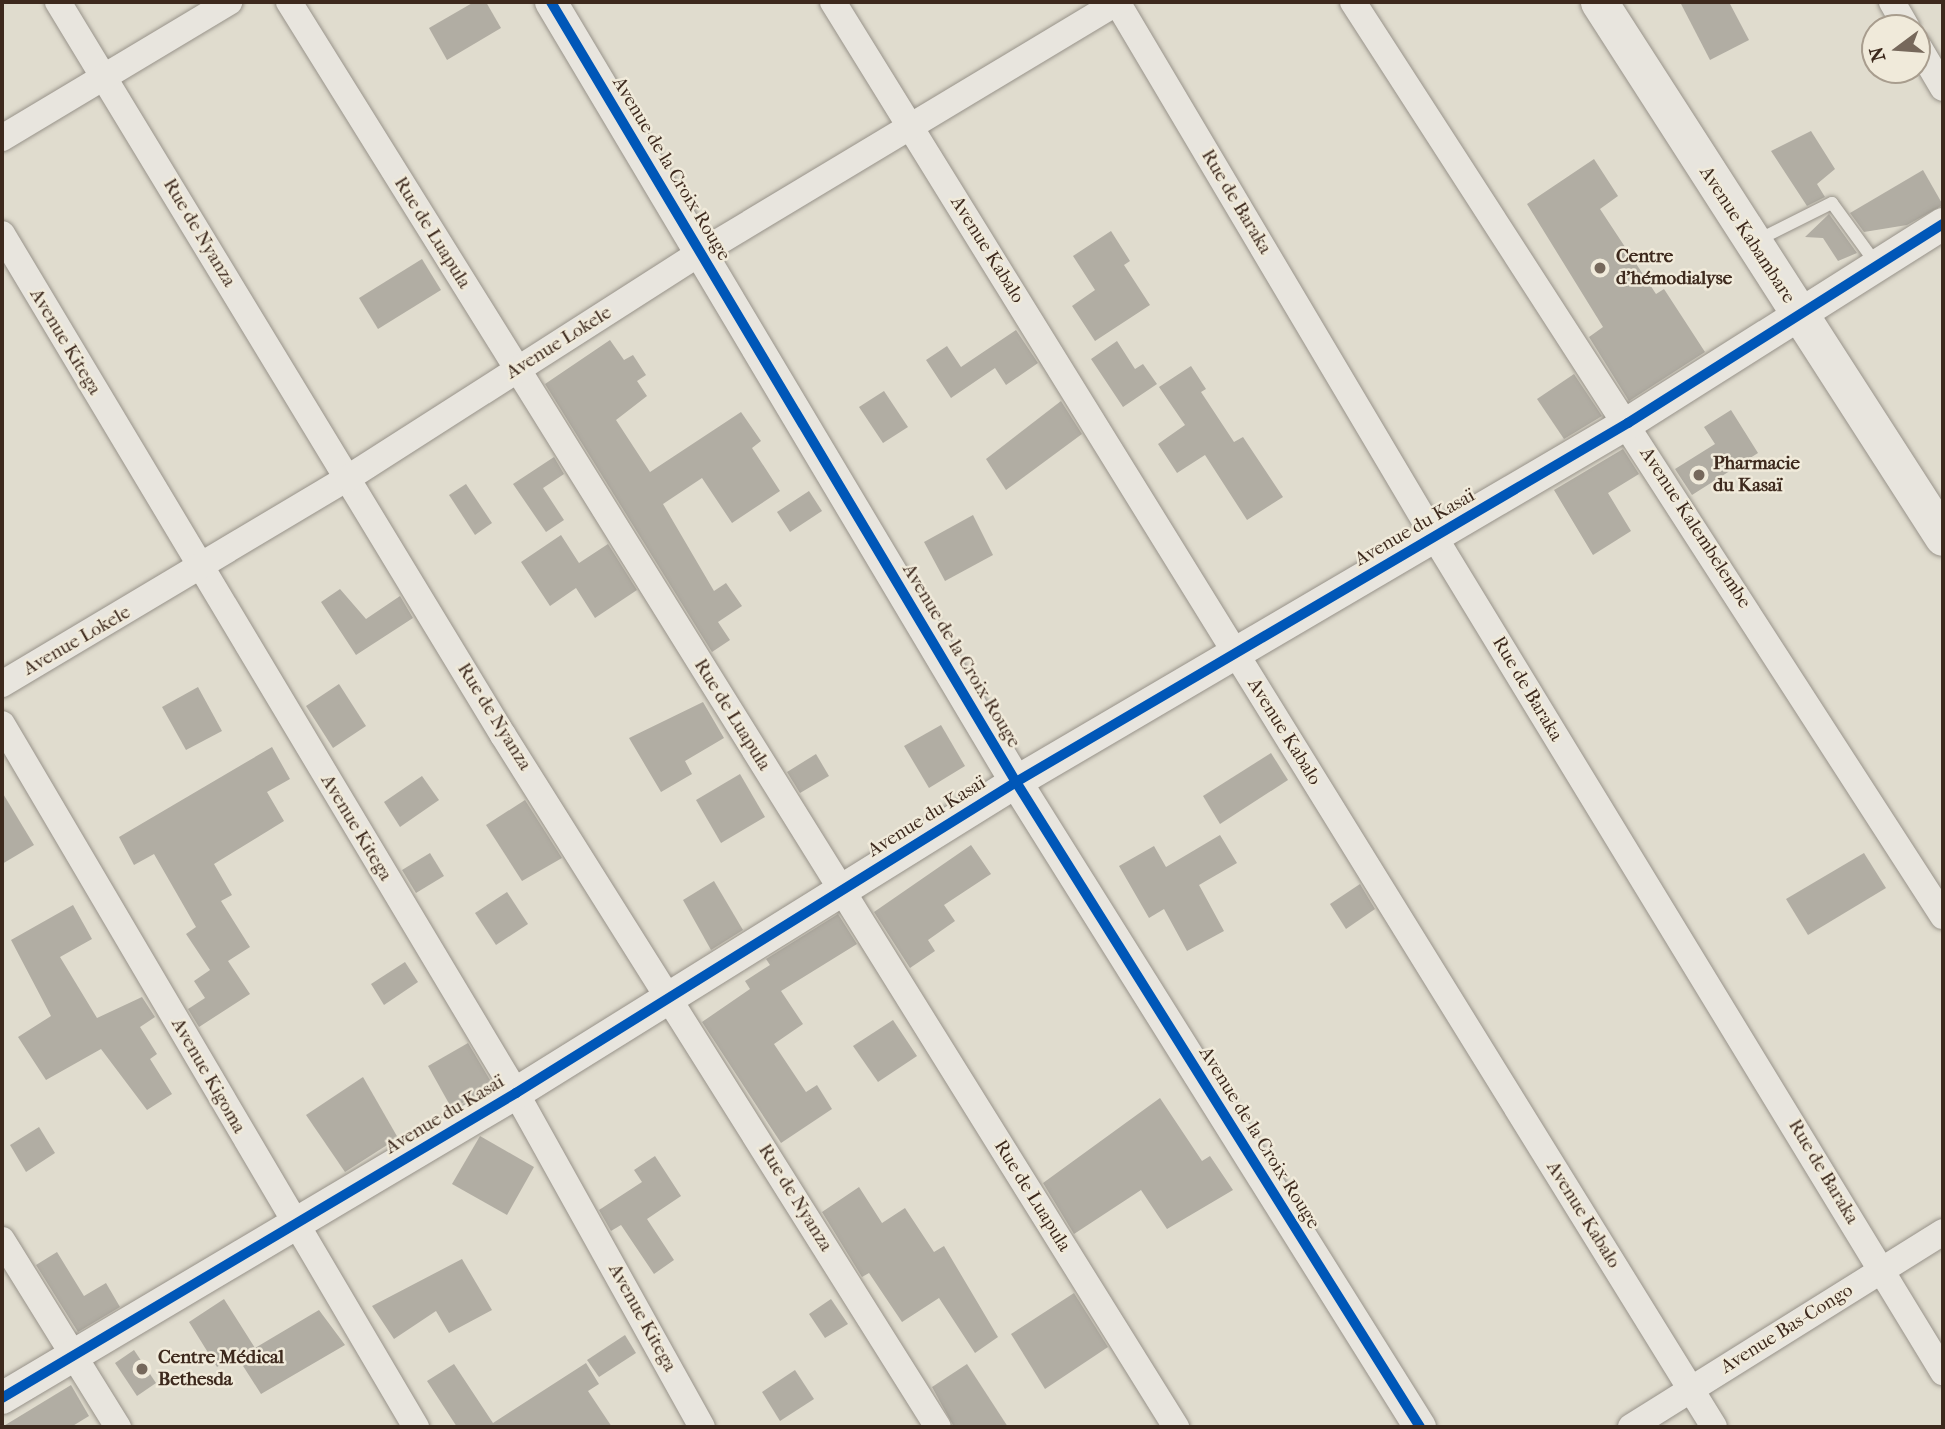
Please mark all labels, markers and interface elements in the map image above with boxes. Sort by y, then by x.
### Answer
north arrow [1861,14,1931,84]
text: N [1865,44,1890,64]
street label: Avenue de la Croix Rouge [607,73,735,265]
street label: Rue de Baraka [1196,146,1276,258]
street label: Avenue Kabambare [1694,162,1800,308]
street label: Rue de Luapula [389,173,475,293]
street label: Rue de Nyanza [158,175,240,291]
street label: Avenue Kabalo [945,192,1029,308]
place label: Centre d'hémodialyse [1616,246,1732,290]
marker: Centre d'hémodialyse [1590,258,1610,278]
street label: Avenue Kitega [24,285,106,399]
street label: Avenue Lokele [502,302,616,384]
street label: Avenue Kalembelembe [1634,443,1756,613]
place label: Pharmacie du Kasaï [1713,453,1800,497]
marker: Pharmacie du Kasaï [1691,467,1707,483]
street label: Avenue du Kasaï [1351,484,1479,572]
street label: Avenue de la Croix Rouge [897,560,1025,752]
street label: Avenue Lokele [19,601,135,681]
street label: Rue de Baraka [1487,633,1567,745]
street label: Rue de Luapula [689,655,775,775]
street label: Rue de Nyanza [452,659,536,775]
street label: Avenue Kabalo [1242,674,1326,790]
street label: Avenue Kitega [315,771,397,885]
street label: Avenue du Kasaï [864,772,990,862]
street label: Avenue Kigoma [166,1014,250,1138]
street label: Avenue de la Croix Rouge [1194,1043,1324,1233]
street label: Avenue du Kasaï [381,1071,509,1159]
street label: Rue de Baraka [1783,1116,1863,1228]
street label: Rue de Luapula [989,1136,1075,1256]
street label: Rue de Nyanza [753,1140,837,1256]
street label: Avenue Kabalo [1541,1157,1625,1273]
street label: Avenue Kitega [603,1260,681,1376]
street label: Avenue Bas-Congo [1717,1279,1857,1379]
place label: Centre Médical Bethesda [158,1347,284,1391]
marker: Centre Médical Bethesda [132,1359,152,1379]

